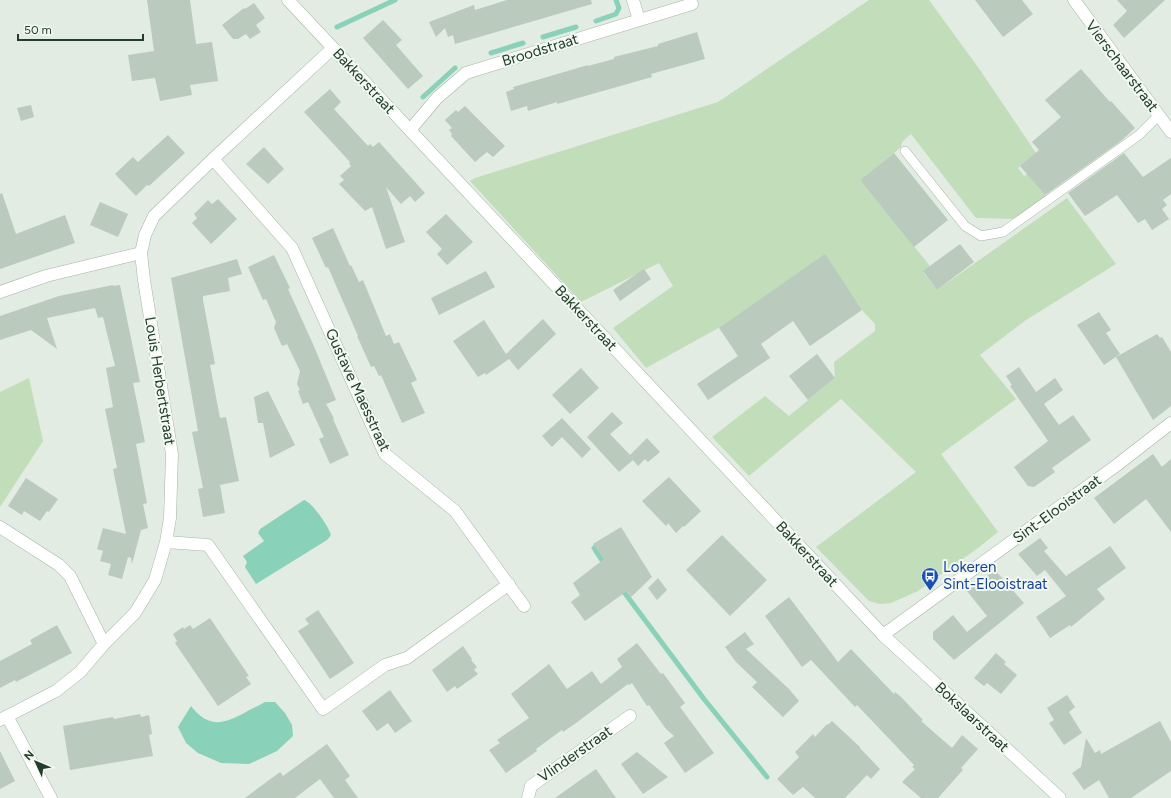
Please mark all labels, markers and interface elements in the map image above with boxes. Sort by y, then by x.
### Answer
scale bar [18,16,143,42]
street label: Vierschaarstraat [1082,17,1162,115]
text: 50 m [24,23,52,37]
street label: Broodstraat [500,30,581,70]
street label: Bakkerstraat [329,44,399,118]
street label: Bakkerstraat [551,281,621,355]
street label: Louis Herbertstraat [141,315,179,447]
street label: Gustave Maesstraat [322,326,395,455]
street label: Sint-Elooistraat [1009,471,1105,547]
street label: Bakkerstraat [772,517,842,591]
place label: Lokeren Sint-Elooistraat [943,558,1048,593]
bus stop icon: Lokeren Sint-Elooistraat [920,566,940,591]
street label: Bokslaarstraat [931,678,1013,756]
street label: Vlinderstraat [534,722,616,786]
north arrow [16,742,56,782]
text: N [22,748,37,763]

